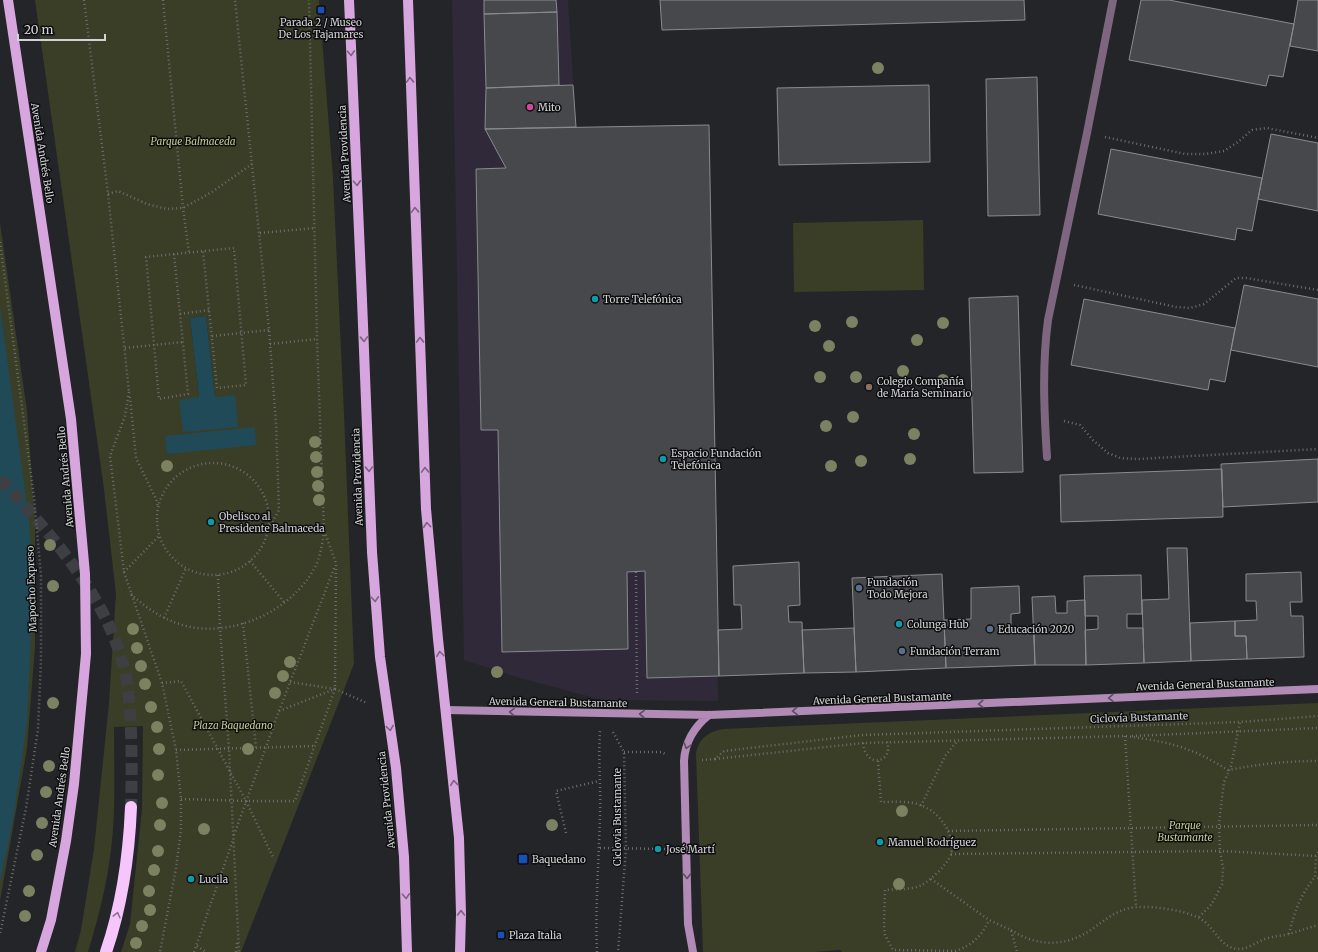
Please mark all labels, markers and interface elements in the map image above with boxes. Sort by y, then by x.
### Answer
marker: Parada 2 / Museo De Los Tajamares [316,5,326,15]
scale bar [18,16,105,42]
place label: Parada 2 / Museo De Los Tajamares [279,16,364,41]
text: 20 m [24,22,53,37]
one-way arrow [347,50,355,56]
one-way arrow [406,77,415,83]
street label: Avenida Andrés Bello [28,101,57,204]
place label: Mito [538,101,561,114]
marker: Mito [525,102,535,112]
street label: Avenida Providencia [335,104,354,204]
park label: Parque Balmaceda [151,135,236,148]
one-way arrow [353,180,361,186]
one-way arrow [411,207,419,213]
place label: Torre Telefónica [603,293,682,306]
marker: Torre Telefónica [590,294,600,304]
one-way arrow [360,336,368,342]
one-way arrow [416,337,424,343]
place label: Colegio Compañía de María Seminario [877,375,972,400]
marker: Colegio Compañía de María Seminario [864,382,874,392]
street label: Avenida Andrés Bello [55,426,76,529]
street label: Avenida Providencia [349,427,366,527]
place label: Espacio Fundación Telefónica [671,447,762,472]
marker: Espacio Fundación Telefónica [658,454,668,464]
one-way arrow [364,466,373,472]
one-way arrow [420,467,429,473]
place label: Obelisco al Presidente Balmaceda [219,510,325,535]
marker: Obelisco al Presidente Balmaceda [206,517,216,527]
one-way arrow [423,522,432,528]
street label: Mapocho Expreso [23,545,40,632]
place label: Fundación Todo Mejora [867,576,928,601]
marker: Fundación Todo Mejora [854,583,864,593]
one-way arrow [370,596,379,602]
place label: Colunga Hub [907,618,969,631]
marker: Colunga Hub [894,619,904,629]
place label: Educación 2020 [998,623,1074,636]
marker: Educación 2020 [985,624,995,634]
place label: Fundación Terram [910,645,1000,658]
marker: Fundación Terram [897,646,907,656]
one-way arrow [436,651,445,657]
street label: Avenida General Bustamante [1135,676,1274,693]
street label: Avenida General Bustamante [812,690,951,707]
one-way arrow [1108,694,1114,702]
street label: Avenida General Bustamante [488,695,627,710]
one-way arrow [978,699,984,708]
one-way arrow [792,707,798,716]
one-way arrow [509,708,515,716]
street label: Ciclovía Bustamante [1090,709,1188,726]
one-way arrow [639,710,645,718]
park label: Plaza Baquedano [193,719,273,732]
one-way arrow [385,725,394,731]
one-way arrow [683,743,692,750]
street label: Avenida Andrés Bello [46,746,73,849]
street label: Avenida Providencia [375,750,398,850]
street label: Ciclovia Bustamante [611,768,624,866]
one-way arrow [449,780,458,786]
park label: Parque Bustamante [1157,819,1213,844]
place label: Manuel Rodríguez [888,836,977,849]
marker: Manuel Rodríguez [875,837,885,847]
place label: José Martí [665,843,716,856]
marker: José Martí [653,844,663,854]
marker: Baquedano [517,853,529,865]
place label: Baquedano [532,853,586,866]
place label: Lucila [199,873,229,886]
one-way arrow [683,873,691,879]
marker: Lucila [186,874,196,884]
one-way arrow [401,893,410,899]
one-way arrow [457,910,465,916]
one-way arrow [113,911,121,918]
place label: Plaza Italia [509,929,562,942]
marker: Plaza Italia [496,930,506,940]

